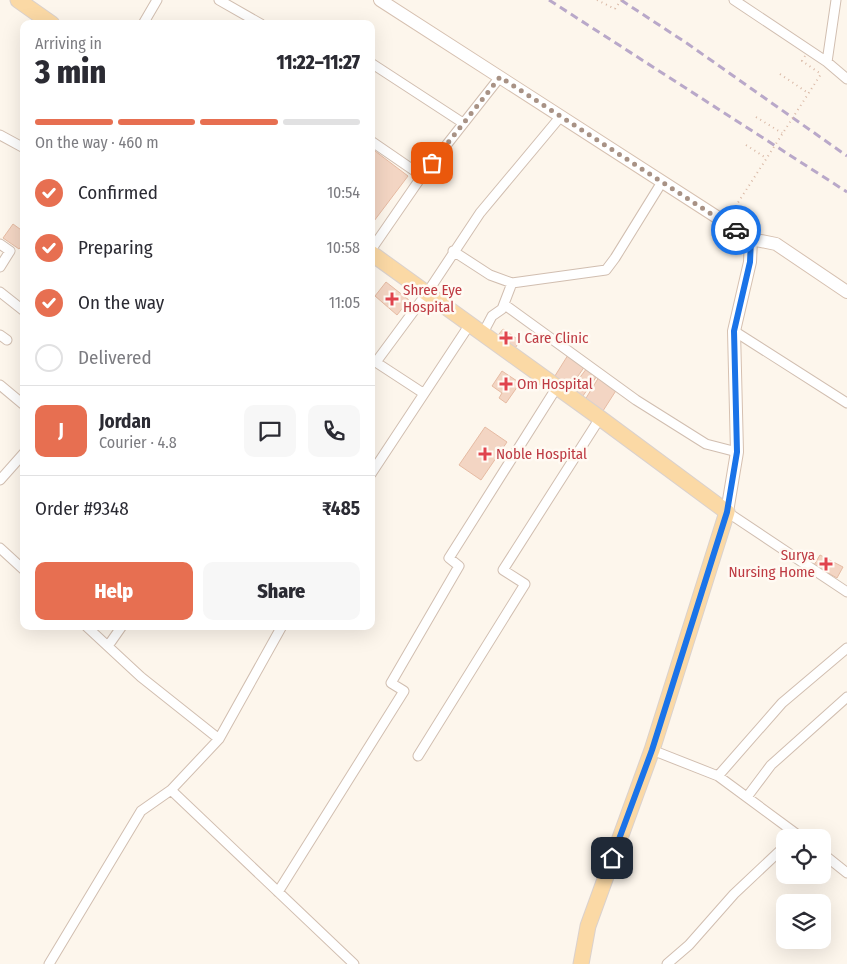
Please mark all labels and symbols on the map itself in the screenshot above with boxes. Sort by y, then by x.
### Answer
pin [411,142,453,184]
courier [711,205,761,255]
place label: Shree Eye Hospital [403,281,462,316]
marker: Shree Eye Hospital [385,292,399,306]
place label: I Care Clinic [517,329,589,347]
marker: I Care Clinic [499,331,513,345]
place label: Om Hospital [517,375,593,393]
marker: Om Hospital [499,377,513,391]
place label: Noble Hospital [496,445,587,463]
marker: Noble Hospital [478,447,492,461]
place label: Surya Nursing Home [728,546,815,581]
marker: Surya Nursing Home [819,557,833,571]
pin [591,837,633,879]

